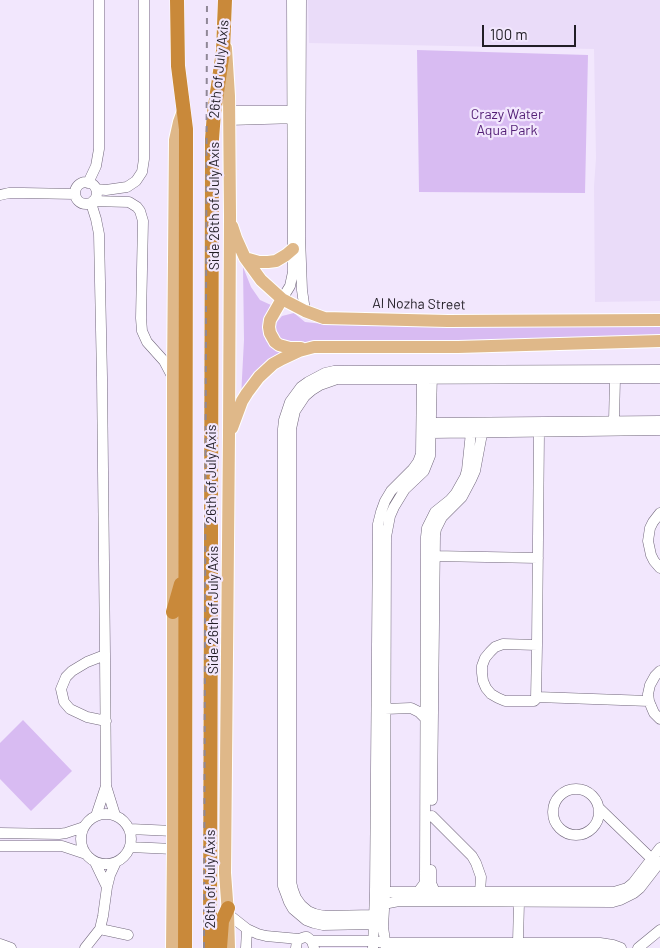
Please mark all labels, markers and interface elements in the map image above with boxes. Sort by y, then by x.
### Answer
scale bar [485,15,579,47]
street label: 26th of July Axis [205,19,233,119]
text: 100 m [490,25,528,43]
park label: Crazy Water Aqua Park [471,106,543,138]
street label: Side 26th of July Axis [206,142,222,270]
street label: Al Nozha Street [372,295,466,313]
street label: 26th of July Axis [203,424,219,524]
street label: Side 26th of July Axis [205,546,221,674]
street label: 26th of July Axis [202,829,218,929]

